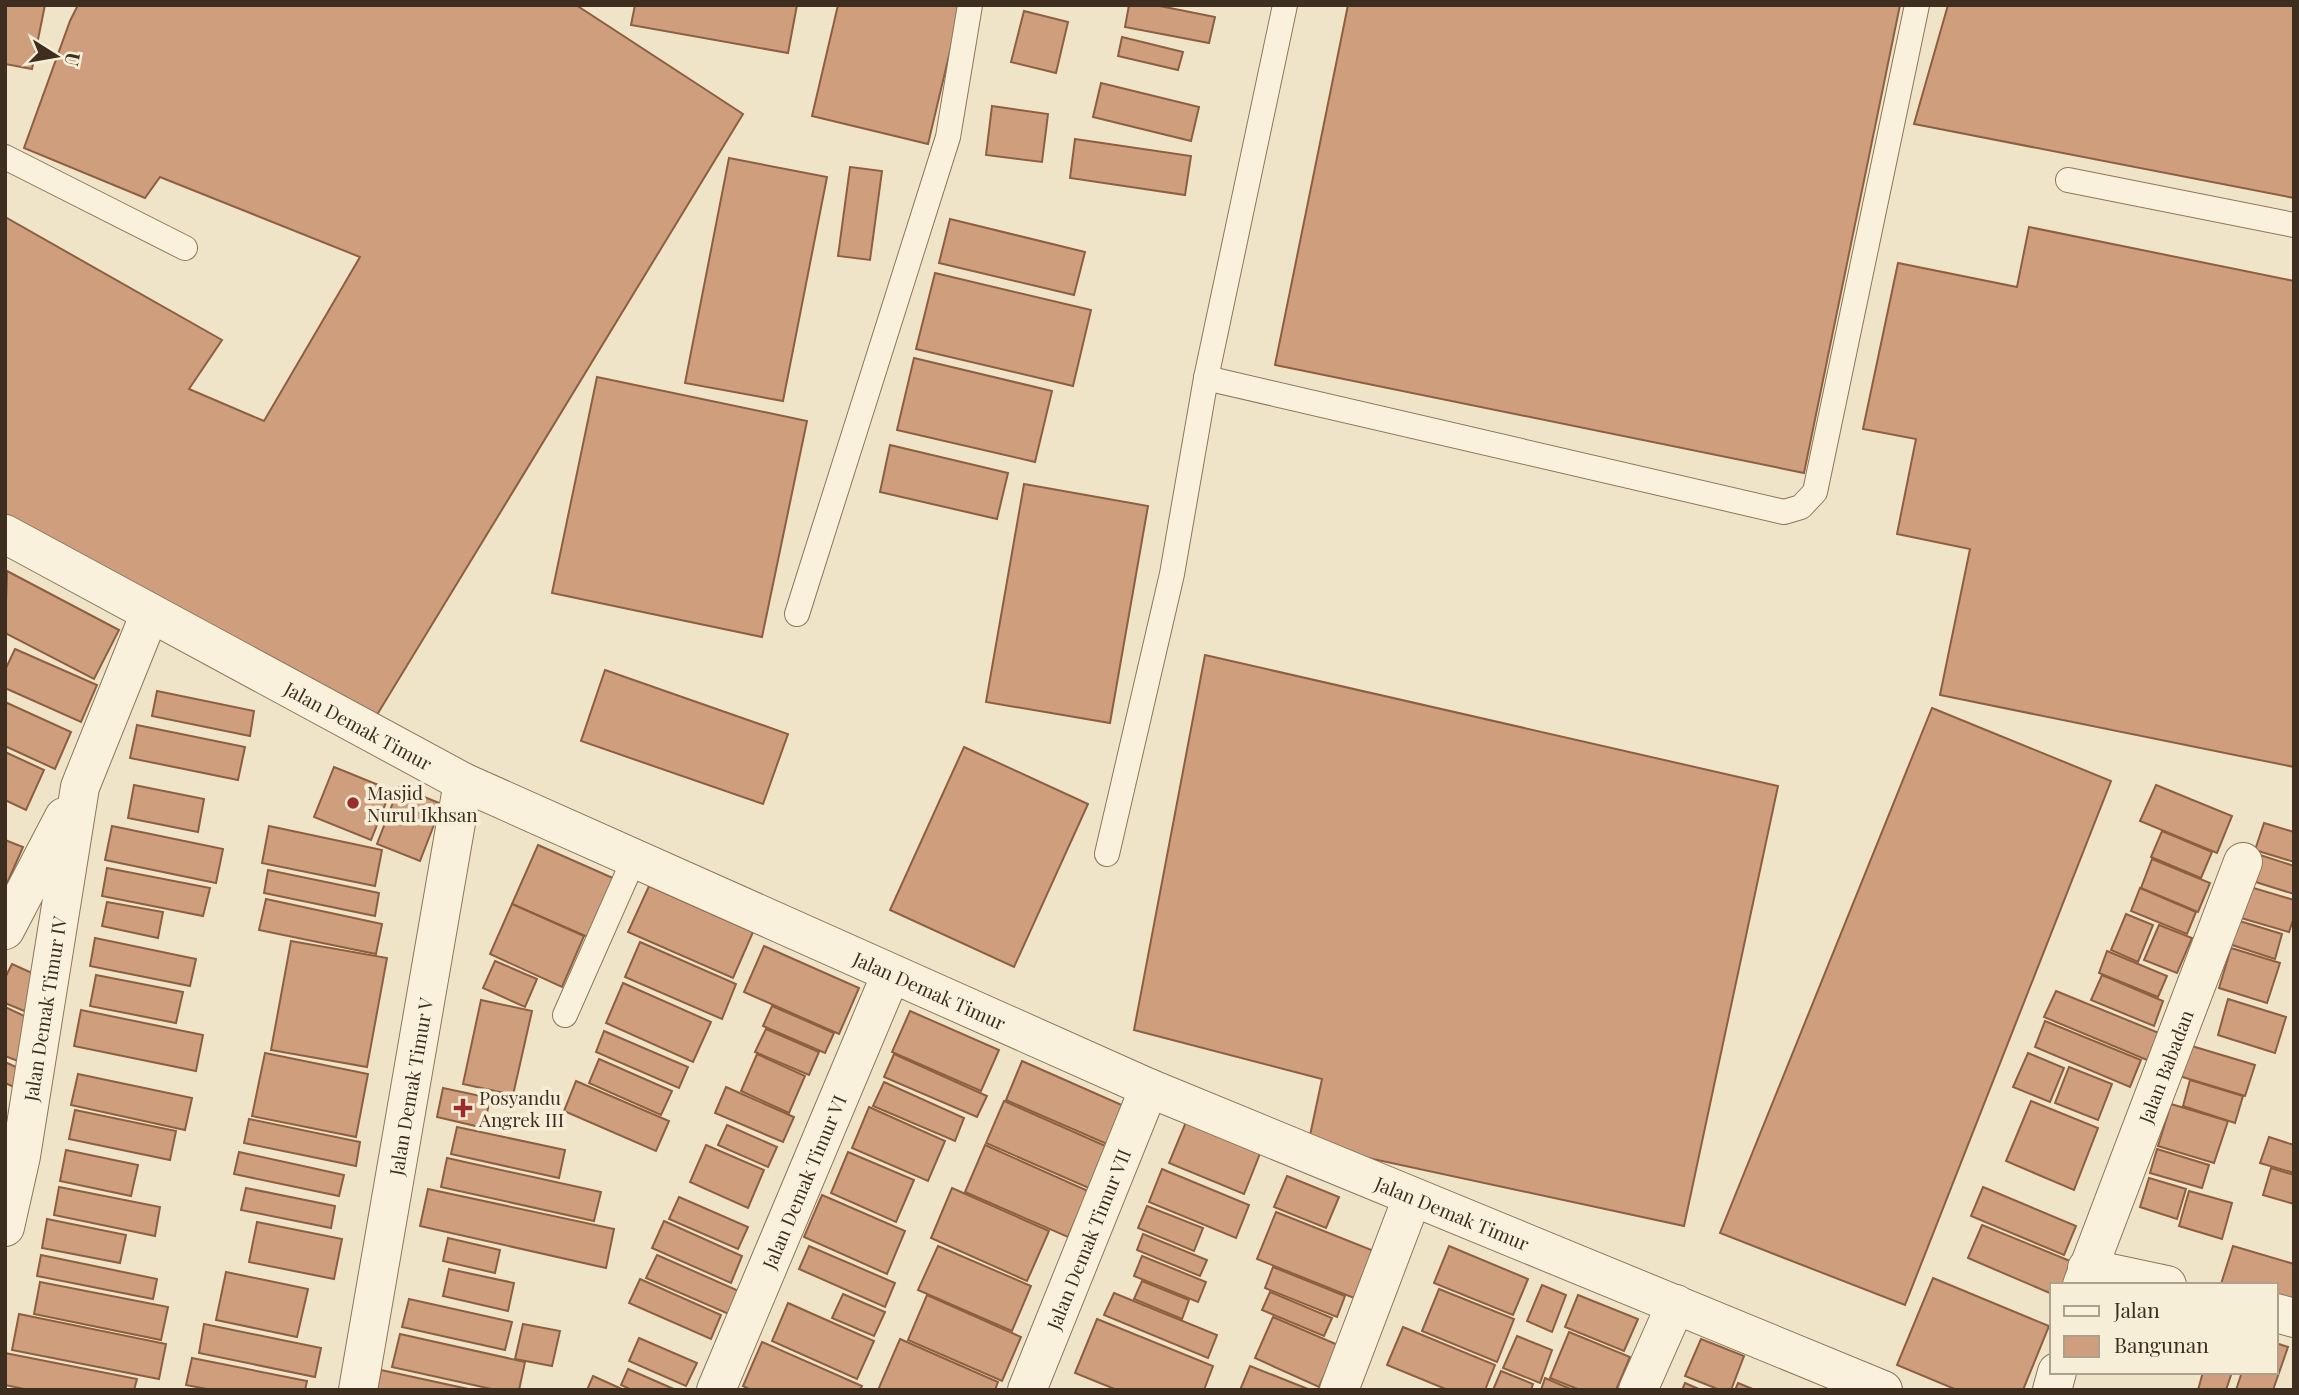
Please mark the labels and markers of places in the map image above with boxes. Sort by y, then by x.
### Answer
place label: Masjid Nurul Ikhsan [367,779,478,827]
marker: Masjid Nurul Ikhsan [345,795,361,811]
place label: Posyandu Angrek III [478,1084,564,1132]
marker: Posyandu Angrek III [453,1098,473,1118]

